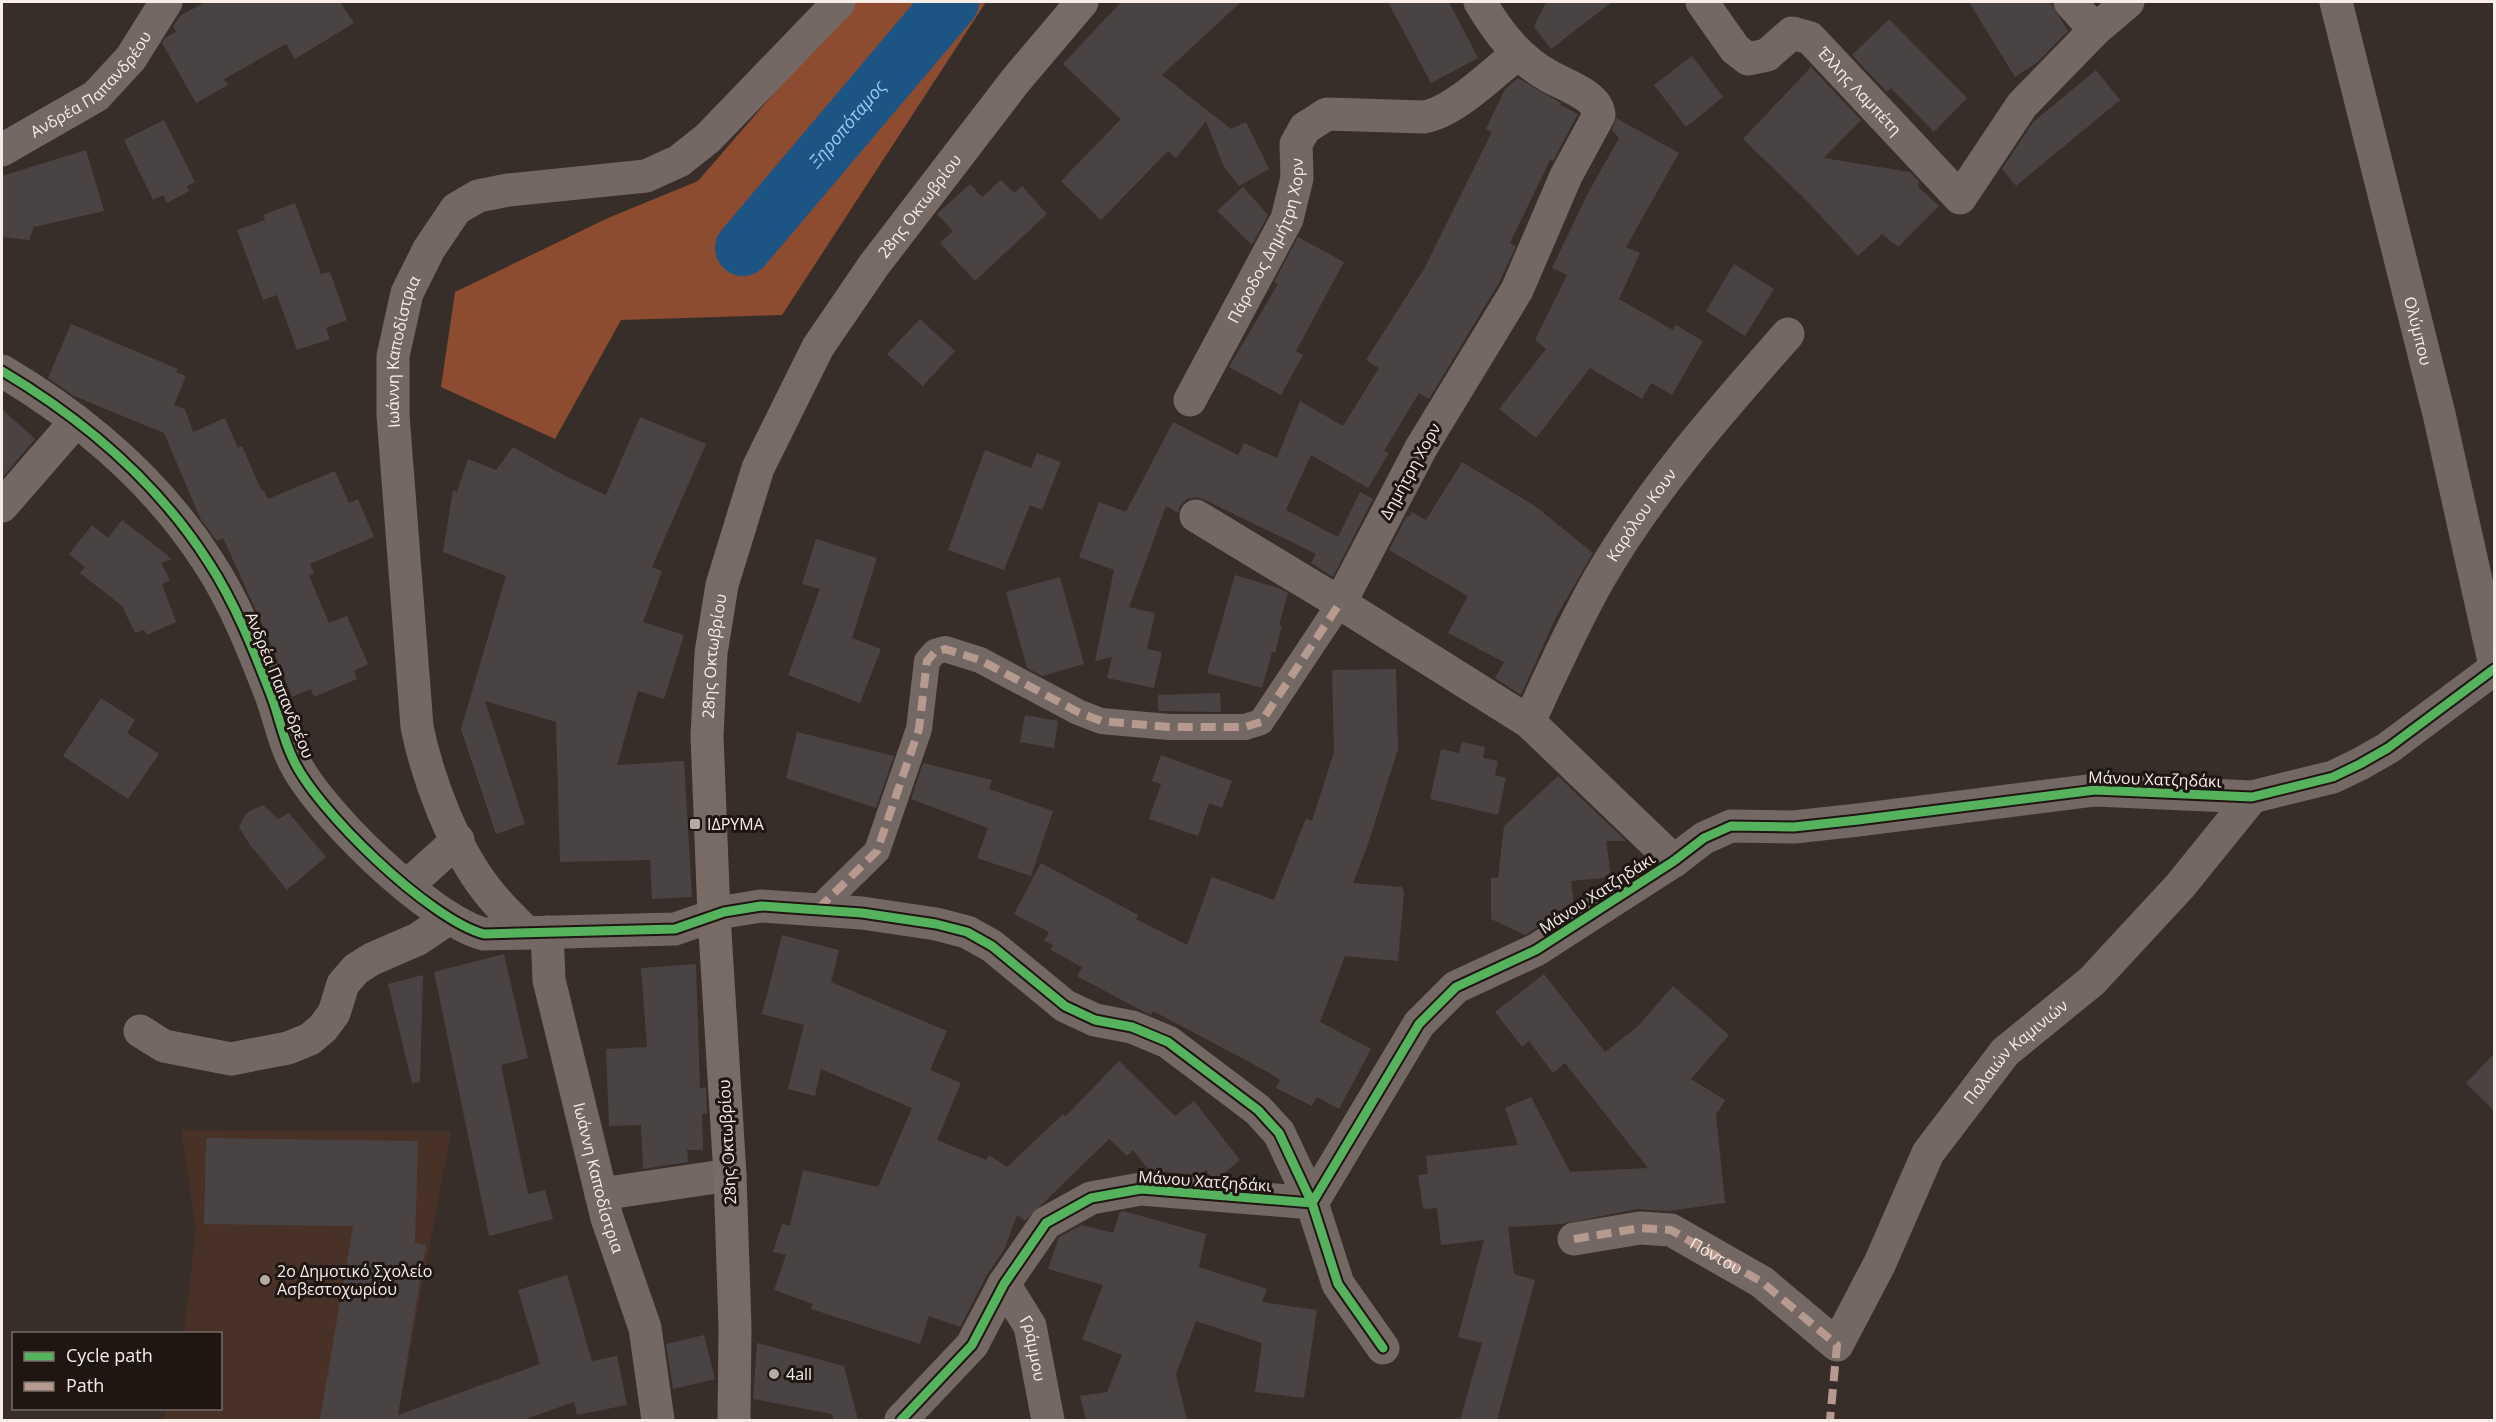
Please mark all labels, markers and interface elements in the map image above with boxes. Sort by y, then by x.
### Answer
street label: Ανδρέα Παπανδρέου [26,27,156,143]
street label: Έλλης Λαμπέτη [1812,41,1907,140]
water label: Ξηροπόταμος [802,74,891,173]
street label: 28ης Οκτωβρίου [873,149,966,262]
street label: Πάροδος Δημήτρη Χορν [1222,157,1308,327]
street label: Ιωάννη Καποδίστρια [381,271,425,429]
street label: Ολύμπου [2399,294,2437,368]
street label: Δημήτρη Χορν [1374,419,1446,523]
street label: Καρόλου Κουν [1601,464,1682,566]
street label: 28ης Οκτωβρίου [697,592,731,719]
street label: Ανδρέα Παπανδρέου [241,609,319,761]
street label: Μάνου Χατζηδάκι [2088,766,2223,792]
place label: ΙΔΡΥΜΑ [707,813,765,835]
marker: ΙΔΡΥΜΑ [688,817,702,831]
street label: Μάνου Χατζηδάκι [1535,847,1660,939]
street label: Παλαιών Καμινιών [1958,994,2073,1108]
street label: 28ης Οκτωβρίου [713,1079,741,1205]
street label: Ιωάννη Καποδίστρια [568,1100,629,1256]
street label: Μάνου Χατζηδάκι [1138,1165,1273,1197]
street label: Πόντου [1686,1232,1746,1279]
place label: 2ο Δημοτικό Σχολείο Ασβεστοχωρίου [277,1260,432,1300]
marker: 2ο Δημοτικό Σχολείο Ασβεστοχωρίου [258,1273,272,1287]
street label: Γράμμου [1015,1311,1051,1383]
legend [12,1332,222,1410]
text: Cycle path [66,1343,153,1367]
place label: 4all [786,1363,812,1385]
marker: 4all [767,1367,781,1381]
text: Path [66,1373,104,1397]

